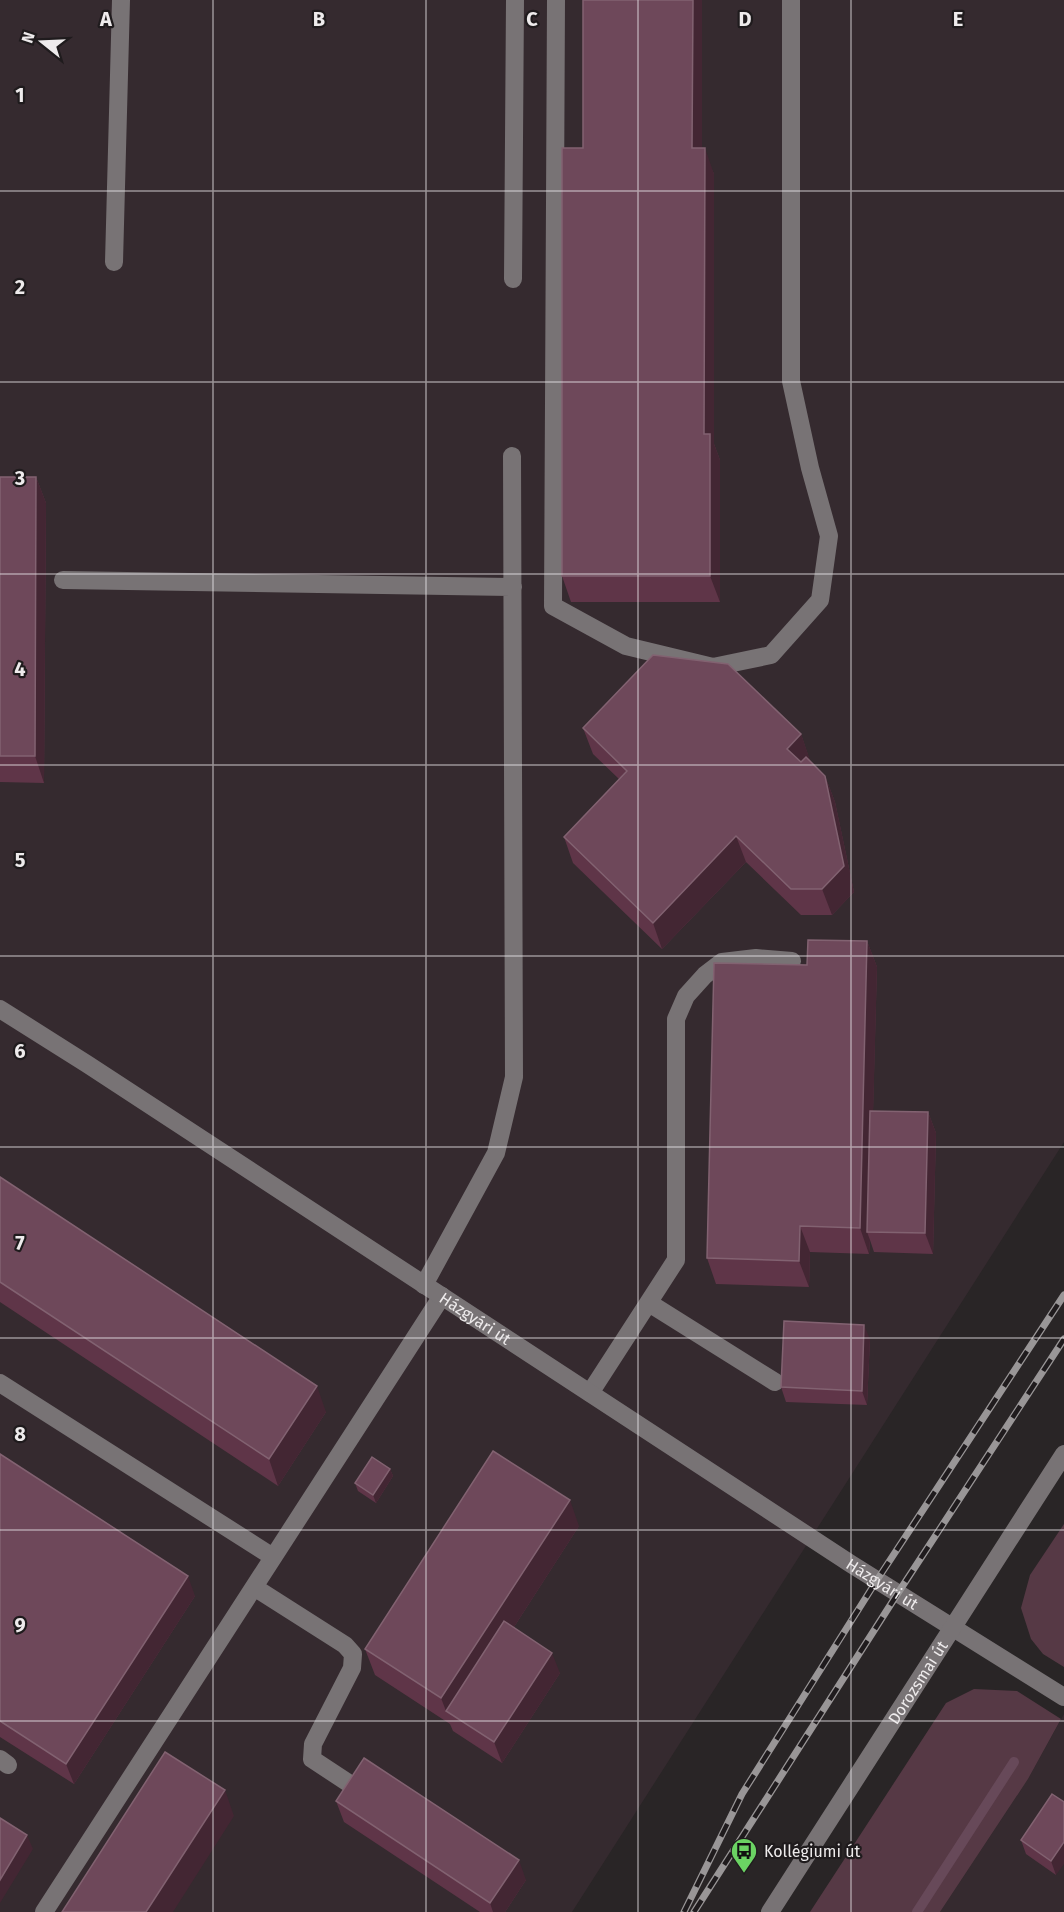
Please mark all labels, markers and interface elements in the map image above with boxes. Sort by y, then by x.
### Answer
text: A [99,7,113,31]
text: B [313,7,325,31]
text: C [526,7,538,31]
text: D [738,7,752,31]
text: E [953,7,963,31]
north arrow [12,12,72,72]
text: N [18,30,39,45]
text: 1 [15,83,25,107]
text: 2 [15,275,25,299]
text: 3 [14,466,25,490]
text: 4 [14,657,26,681]
text: 5 [15,848,26,872]
text: 6 [14,1039,26,1063]
text: 7 [15,1231,25,1255]
street label: Házgyári út [436,1288,514,1349]
text: 8 [14,1422,26,1446]
street label: Házgyári út [843,1554,922,1614]
text: 9 [14,1613,26,1637]
street label: Dorozsmai út [884,1637,952,1728]
bus stop icon: Kollégiumi út [729,1836,759,1874]
place label: Kollégiumi út [764,1842,860,1861]

